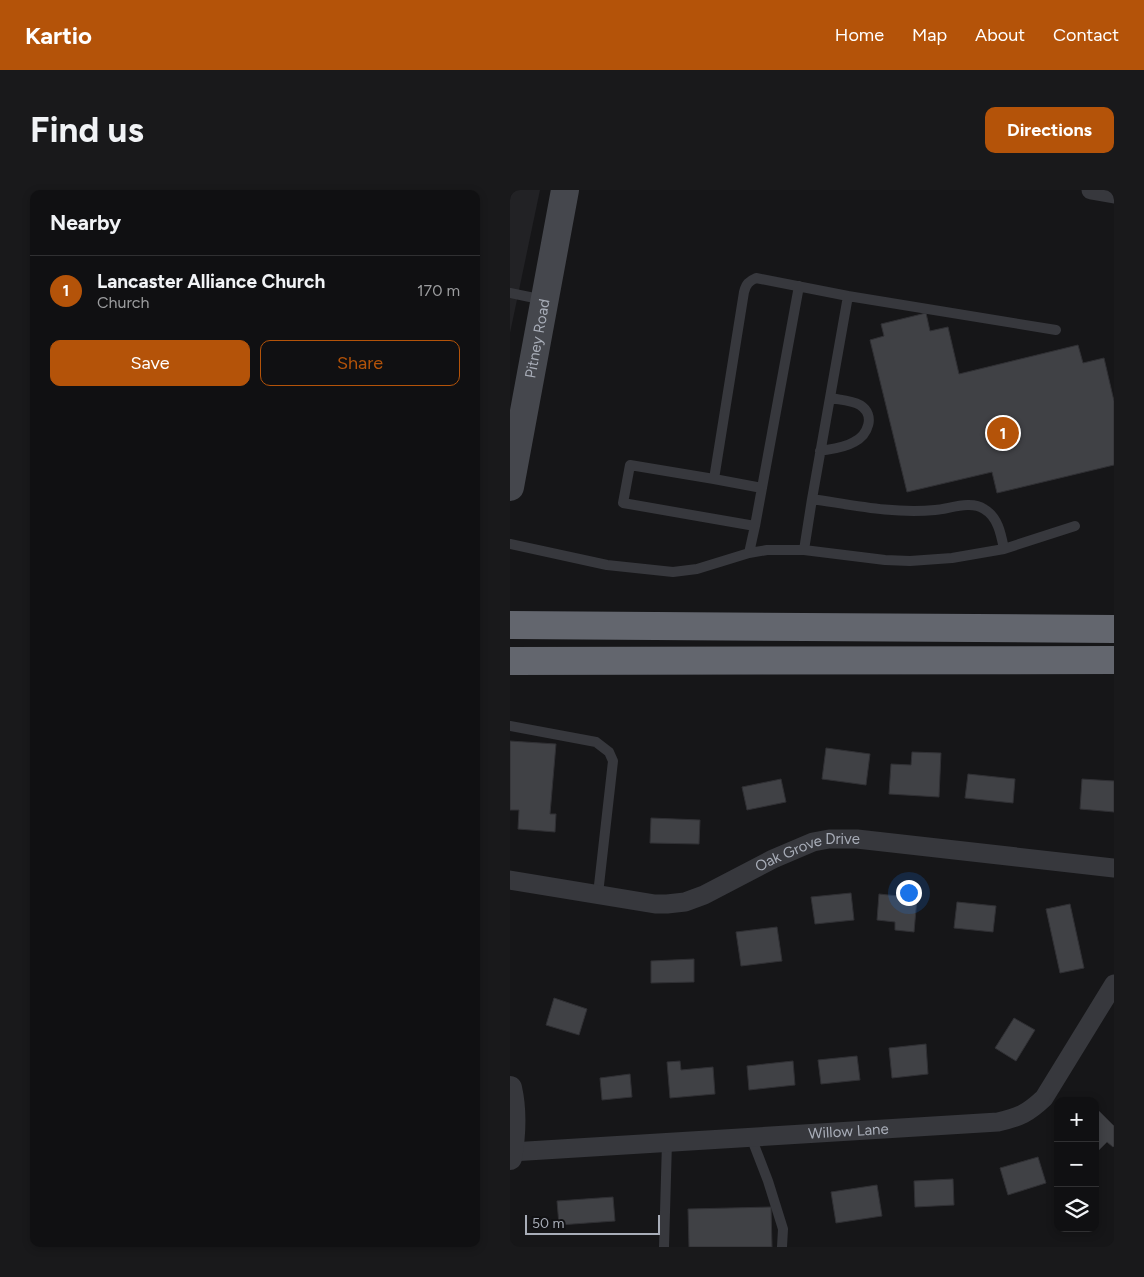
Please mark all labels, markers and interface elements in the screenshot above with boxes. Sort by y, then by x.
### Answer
text: Kartio [25,21,92,50]
text: Home [835,24,884,46]
text: Map [912,24,947,46]
text: About [975,24,1025,46]
text: Contact [1053,24,1119,46]
button: Directions [985,107,1114,153]
text: Find us [30,109,144,151]
text: Nearby [50,210,121,235]
text: Lancaster Alliance Church [97,270,325,293]
text: 1 [63,281,69,300]
text: 170 m [417,281,460,300]
text: Church [97,293,149,312]
street label: Pitney Road [521,297,554,380]
button: Save [50,340,250,386]
button: Share [260,340,460,386]
pin: 1 [987,414,1019,452]
street label: Oak Grove Drive [752,830,860,876]
your location [896,880,922,906]
map controls [1054,1097,1099,1232]
button: + [1054,1097,1099,1142]
street label: Willow Lane [808,1120,889,1143]
button: − [1054,1142,1099,1187]
button: layers [1054,1187,1099,1232]
scale bar [525,1212,660,1235]
text: 50 m [532,1215,564,1232]

